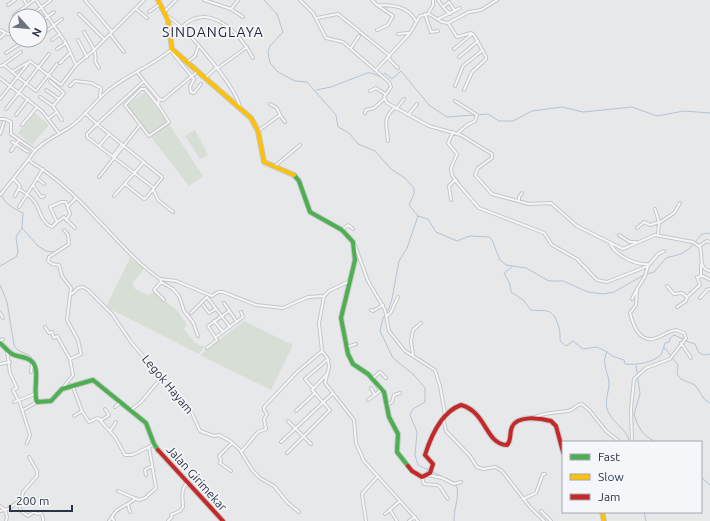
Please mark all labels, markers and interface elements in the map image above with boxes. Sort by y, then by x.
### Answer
north arrow [8,8,48,48]
district label: SINDANGLAYA [162,24,264,40]
text: N [30,26,44,39]
street label: Legok Hayam [140,352,196,416]
legend [562,441,702,513]
street label: Jalan Girimekar [164,443,230,514]
text: Fast [598,450,620,463]
text: Slow [598,470,624,483]
scale bar [10,487,72,513]
text: Jam [598,490,620,503]
text: 200 m [16,494,49,507]

